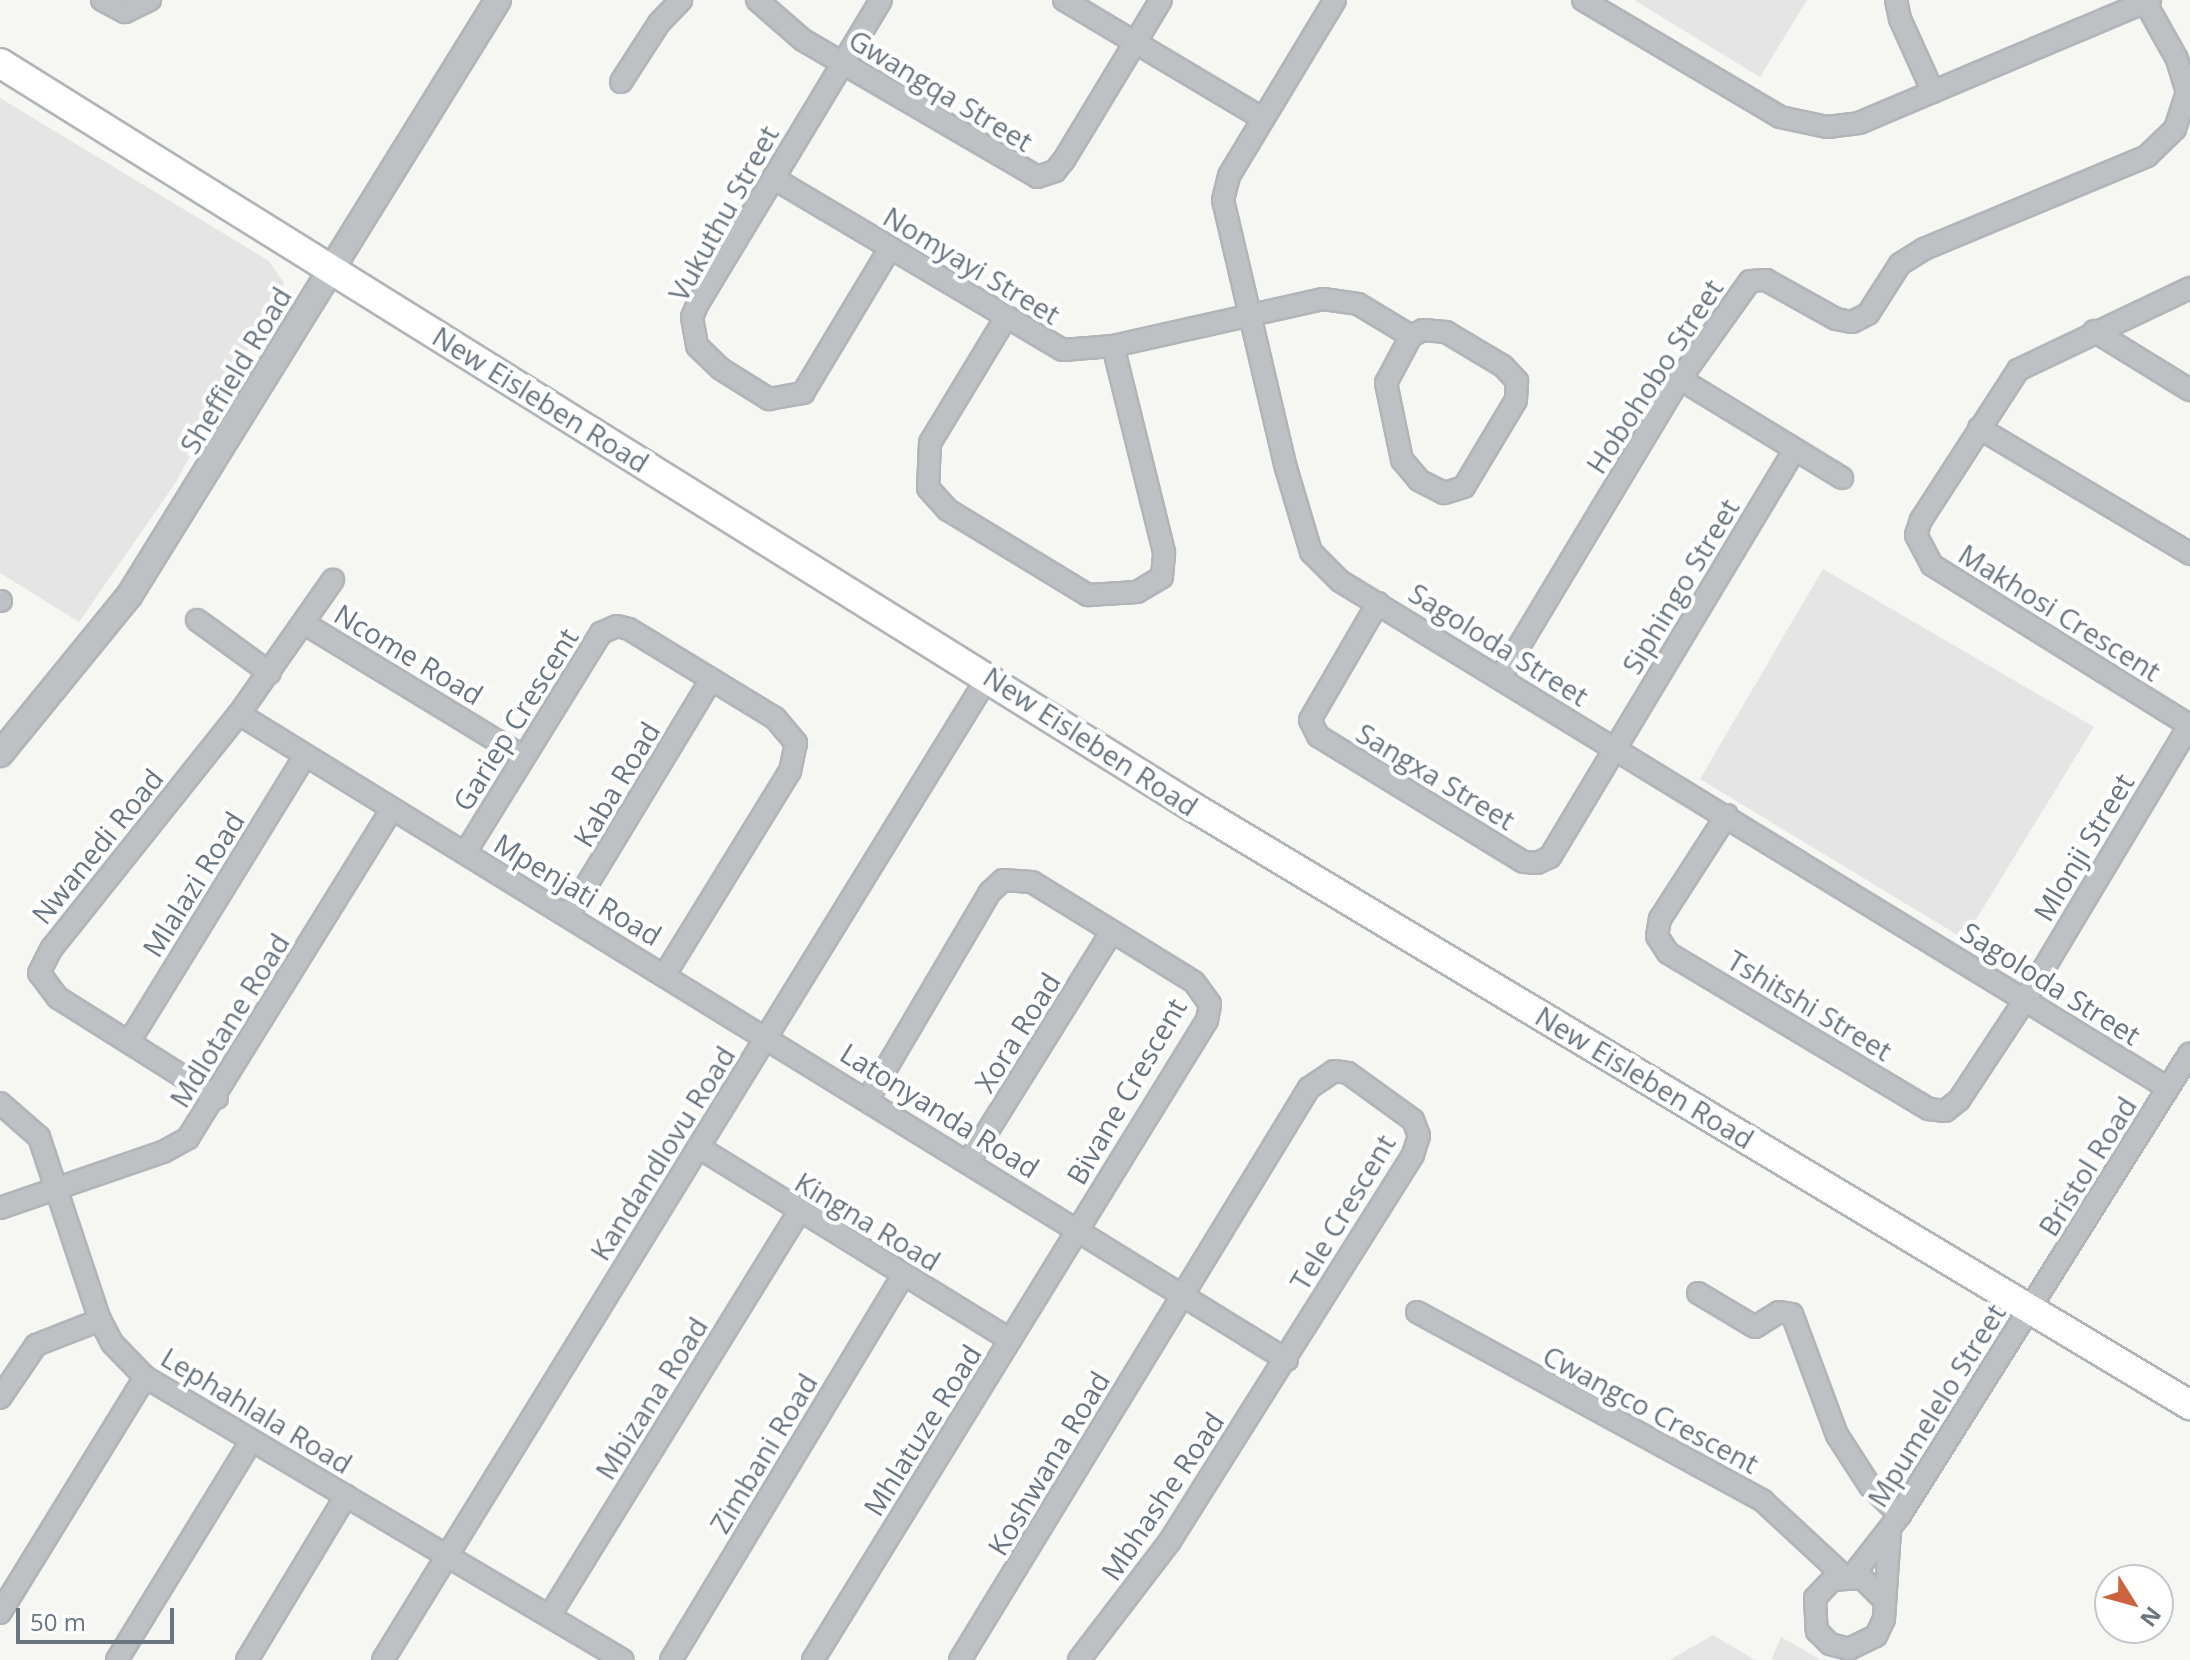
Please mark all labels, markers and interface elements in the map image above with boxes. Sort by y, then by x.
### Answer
street label: Gwangqa Street [843,22,1039,158]
street label: Vukuthu Street [661,119,785,307]
street label: Nomyayi Street [878,199,1066,331]
street label: Hobohobo Street [1579,273,1729,479]
street label: Sheffield Road [172,281,298,459]
street label: New Eisleben Road [427,319,655,479]
street label: Siphingo Street [1614,492,1746,680]
street label: Makhosi Crescent [1953,536,2167,688]
street label: Sagoloda Street [1403,575,1595,713]
street label: Ncome Road [329,597,489,711]
street label: Gariep Crescent [445,621,585,817]
street label: New Eisleben Road [978,659,1204,823]
street label: Kaba Road [566,716,666,852]
street label: Sangxa Street [1351,716,1521,836]
street label: Nwanedi Road [24,762,170,930]
street label: Mlonji Street [2026,767,2140,927]
street label: Mlalazi Road [135,805,251,963]
street label: Mpenjati Road [488,826,668,952]
street label: Sagoloda Street [1955,914,2147,1052]
street label: Mdlotane Road [162,927,296,1113]
street label: Tshitshi Street [1722,943,1898,1067]
street label: Xora Road [967,966,1067,1098]
street label: Bivane Crescent [1059,992,1193,1190]
street label: New Eisleben Road [1530,999,1760,1155]
street label: Latonyanda Road [835,1035,1045,1185]
street label: Kandandlovu Road [583,1040,741,1266]
street label: Bristol Road [2031,1090,2143,1242]
street label: Tele Crescent [1282,1128,1402,1296]
street label: Kingna Road [789,1165,947,1277]
street label: Mpumelelo Street [1860,1297,2012,1513]
street label: Mbizana Road [588,1311,714,1485]
street label: Mhlatuze Road [856,1338,988,1522]
street label: Cwangco Crescent [1537,1338,1765,1480]
street label: Lephahlala Road [155,1340,359,1480]
street label: Koshwana Road [980,1365,1116,1561]
street label: Zimbani Road [702,1367,824,1539]
street label: Mbhashe Road [1093,1406,1231,1586]
north arrow [2094,1564,2174,1644]
scale bar [20,1592,178,1642]
text: N [2134,1601,2169,1633]
text: 50 m [30,1605,86,1638]

